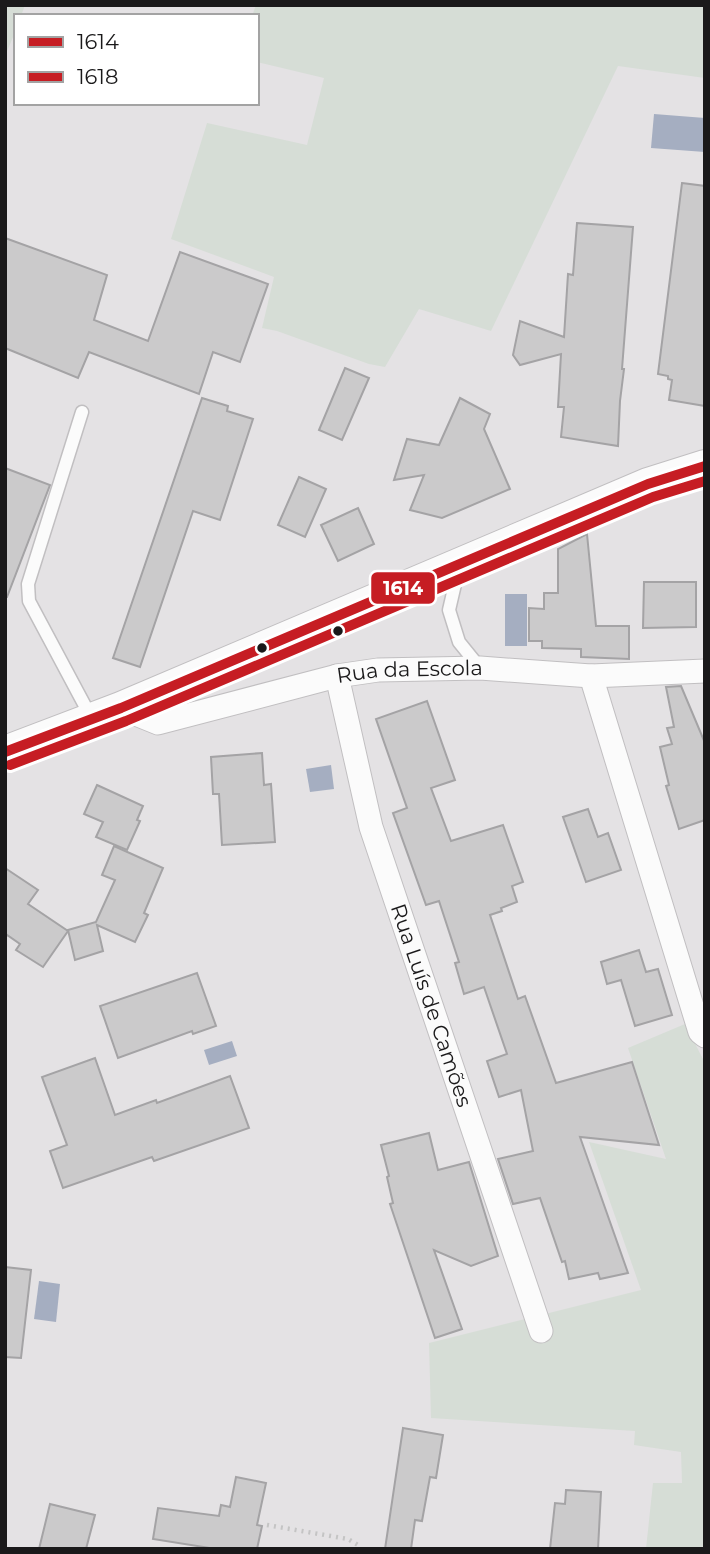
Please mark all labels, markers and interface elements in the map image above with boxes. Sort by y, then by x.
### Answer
legend [14,14,259,105]
text: 1614 [77,29,119,54]
text: 1618 [77,64,118,89]
line badge: 1614 [370,571,436,605]
text: 1614 [383,577,423,600]
unlabelled marker [331,624,345,638]
unlabelled marker [255,641,269,655]
street label: Rua da Escola [335,655,483,688]
street label: Rua Luís de Camões [386,900,478,1110]

